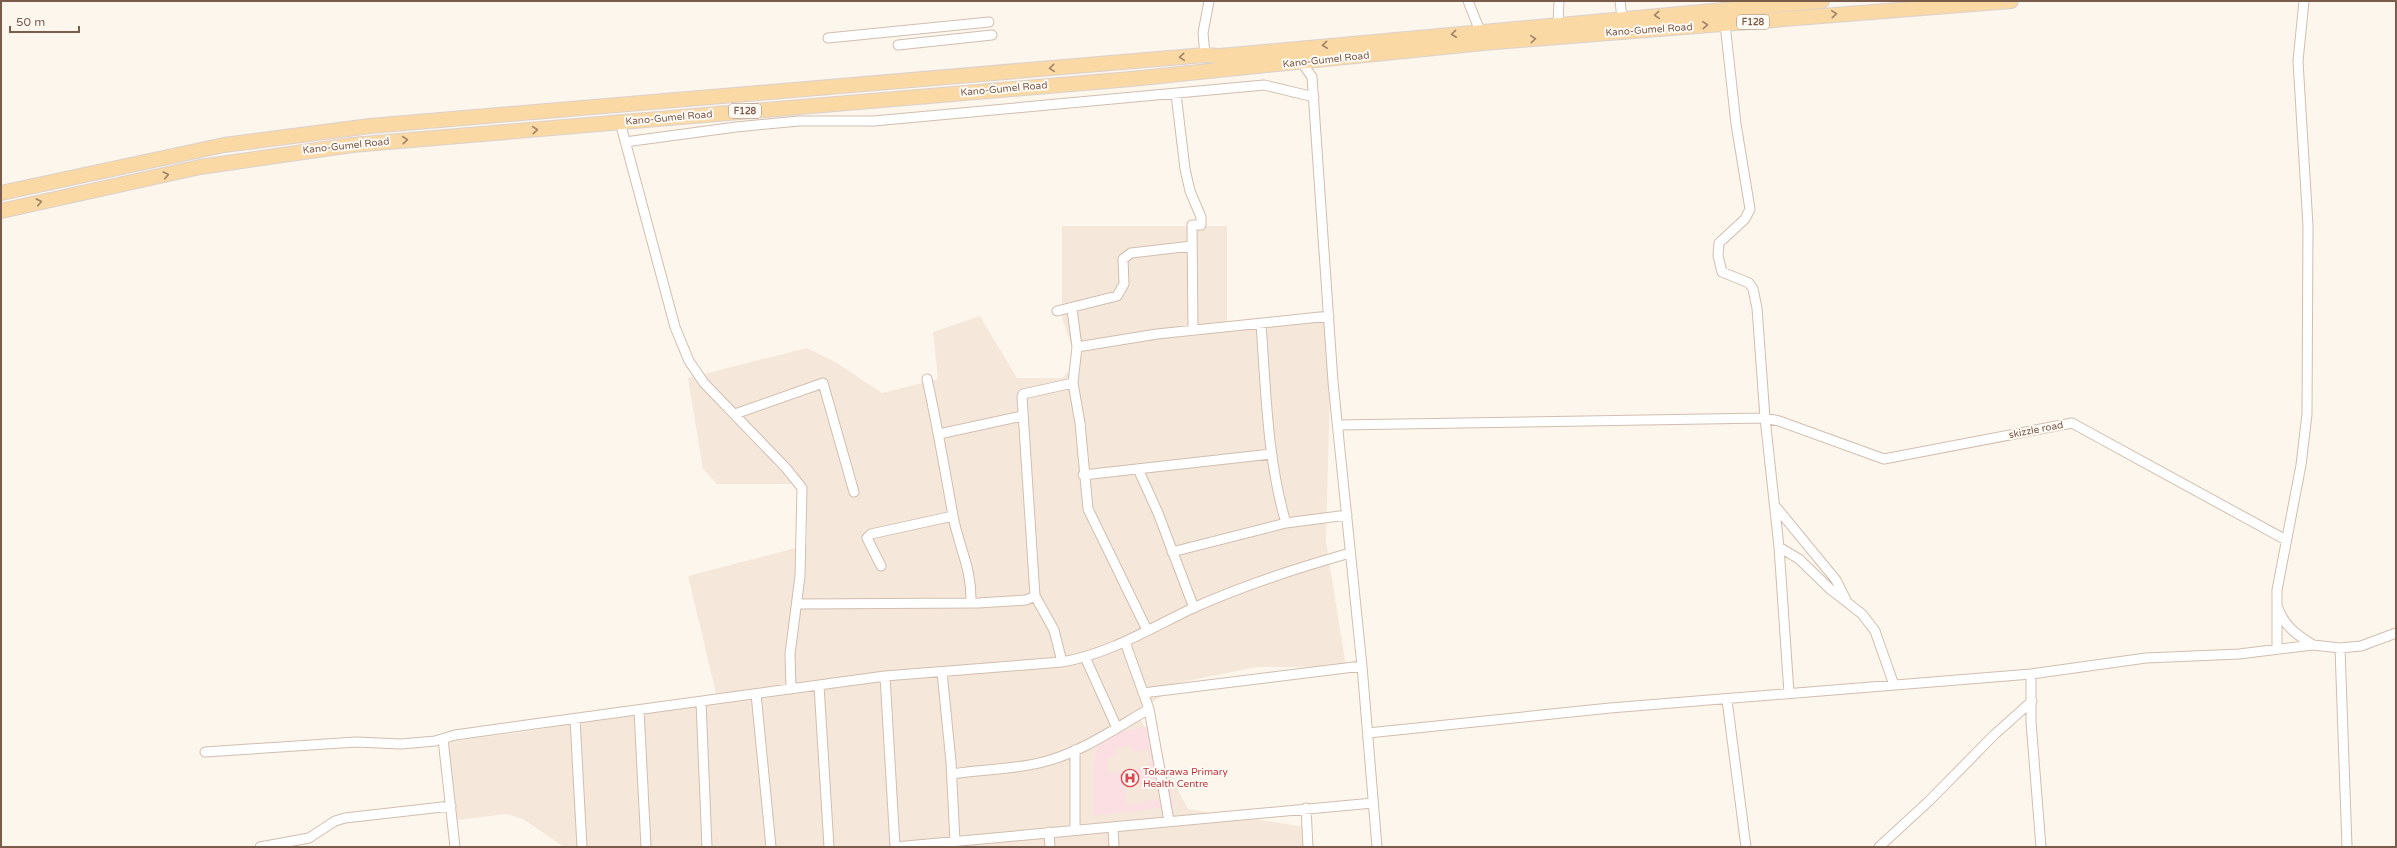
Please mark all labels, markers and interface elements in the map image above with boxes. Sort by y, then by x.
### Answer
scale bar [10,8,79,34]
one-way arrow [1654,10,1661,19]
one-way arrow [1831,10,1837,19]
text: 50 m [16,15,45,29]
road number: F128 [1737,15,1769,29]
street label: Kano-Gumel Road [1605,21,1693,39]
one-way arrow [1702,21,1708,30]
one-way arrow [1451,29,1457,38]
one-way arrow [1530,35,1536,44]
one-way arrow [1322,41,1328,50]
street label: Kano-Gumel Road [1282,49,1370,71]
one-way arrow [1179,53,1185,62]
one-way arrow [1049,64,1055,73]
street label: Kano-Gumel Road [960,79,1048,99]
road number: F128 [729,104,761,118]
street label: Kano-Gumel Road [625,108,713,128]
one-way arrow [532,126,538,135]
street label: Kano-Gumel Road [302,135,390,157]
one-way arrow [402,136,408,145]
one-way arrow [163,171,169,179]
one-way arrow [36,199,42,207]
street label: skizzle road [2008,419,2064,441]
place label: Tokarawa Primary Health Centre [1143,766,1229,790]
hospital icon: Tokarawa Primary Health Centre [1120,768,1140,788]

